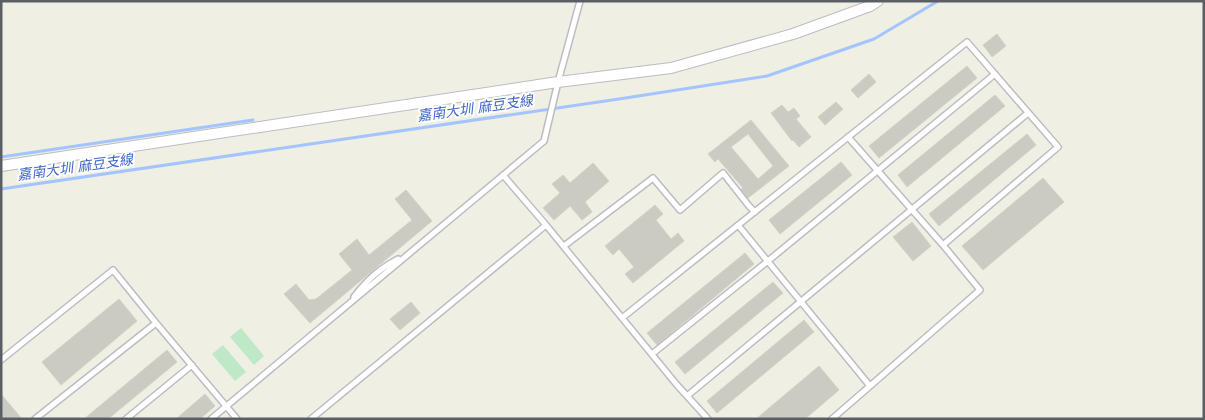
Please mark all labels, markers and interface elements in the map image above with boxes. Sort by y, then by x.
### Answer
water label: 嘉南大圳 麻豆支線 [416,92,536,124]
water label: 嘉南大圳 麻豆支線 [16,151,136,183]

